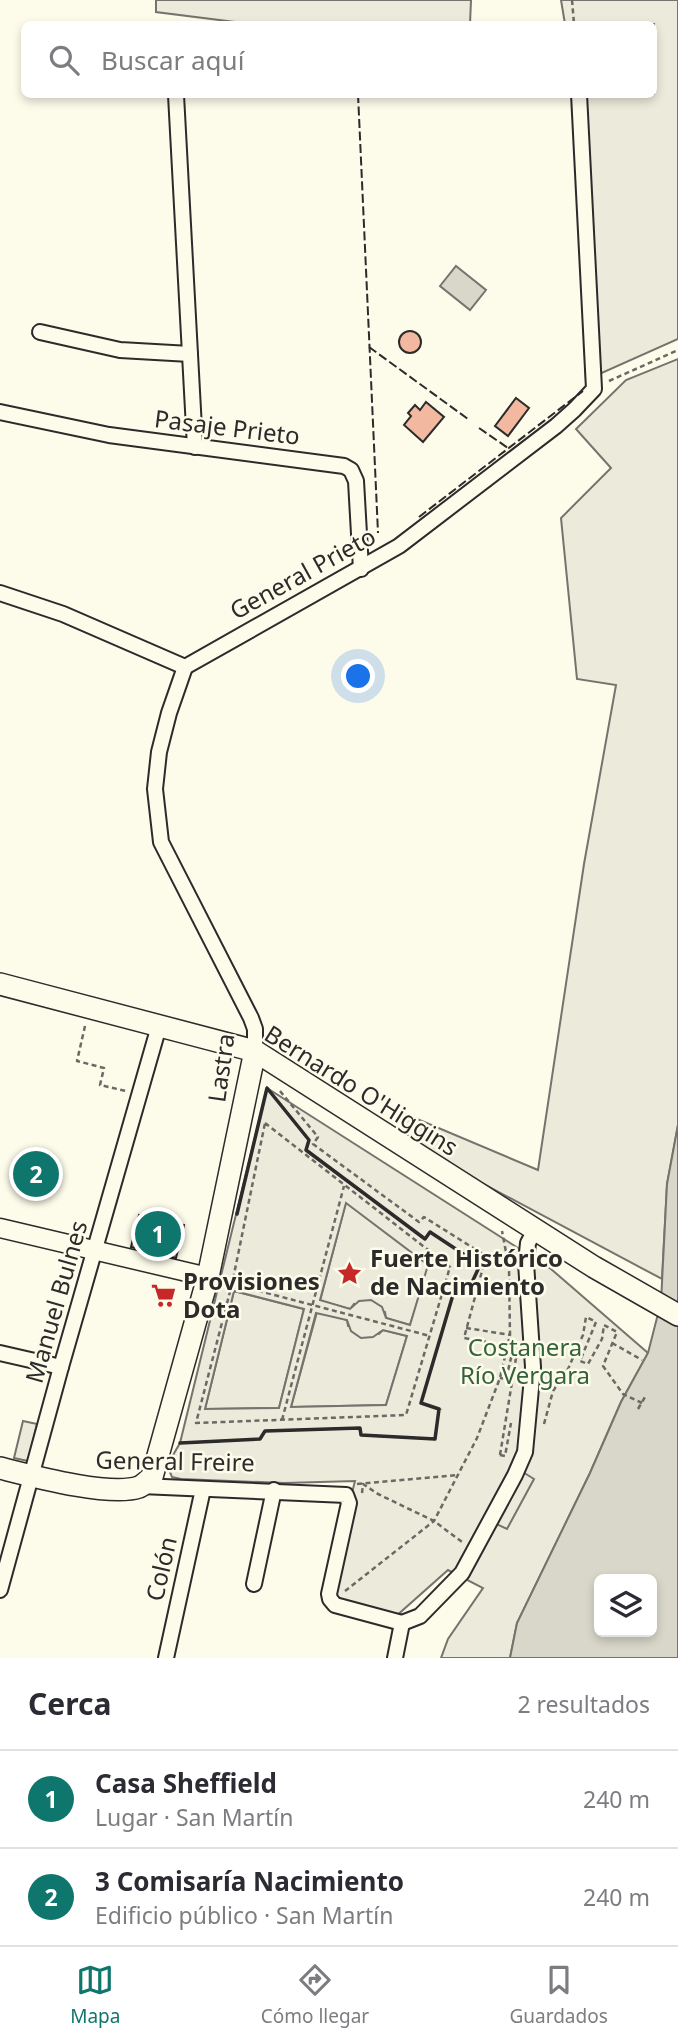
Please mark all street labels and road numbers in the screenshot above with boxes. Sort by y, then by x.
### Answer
street label: Pasaje Prieto [153,401,302,452]
street label: General Prieto [223,519,381,626]
street label: Bernardo O'Higgins [259,1017,465,1163]
street label: Lastra [199,1031,242,1104]
street label: Manuel Bulnes [17,1217,94,1387]
street label: General Freire [95,1443,255,1478]
street label: Colón [137,1533,184,1604]

